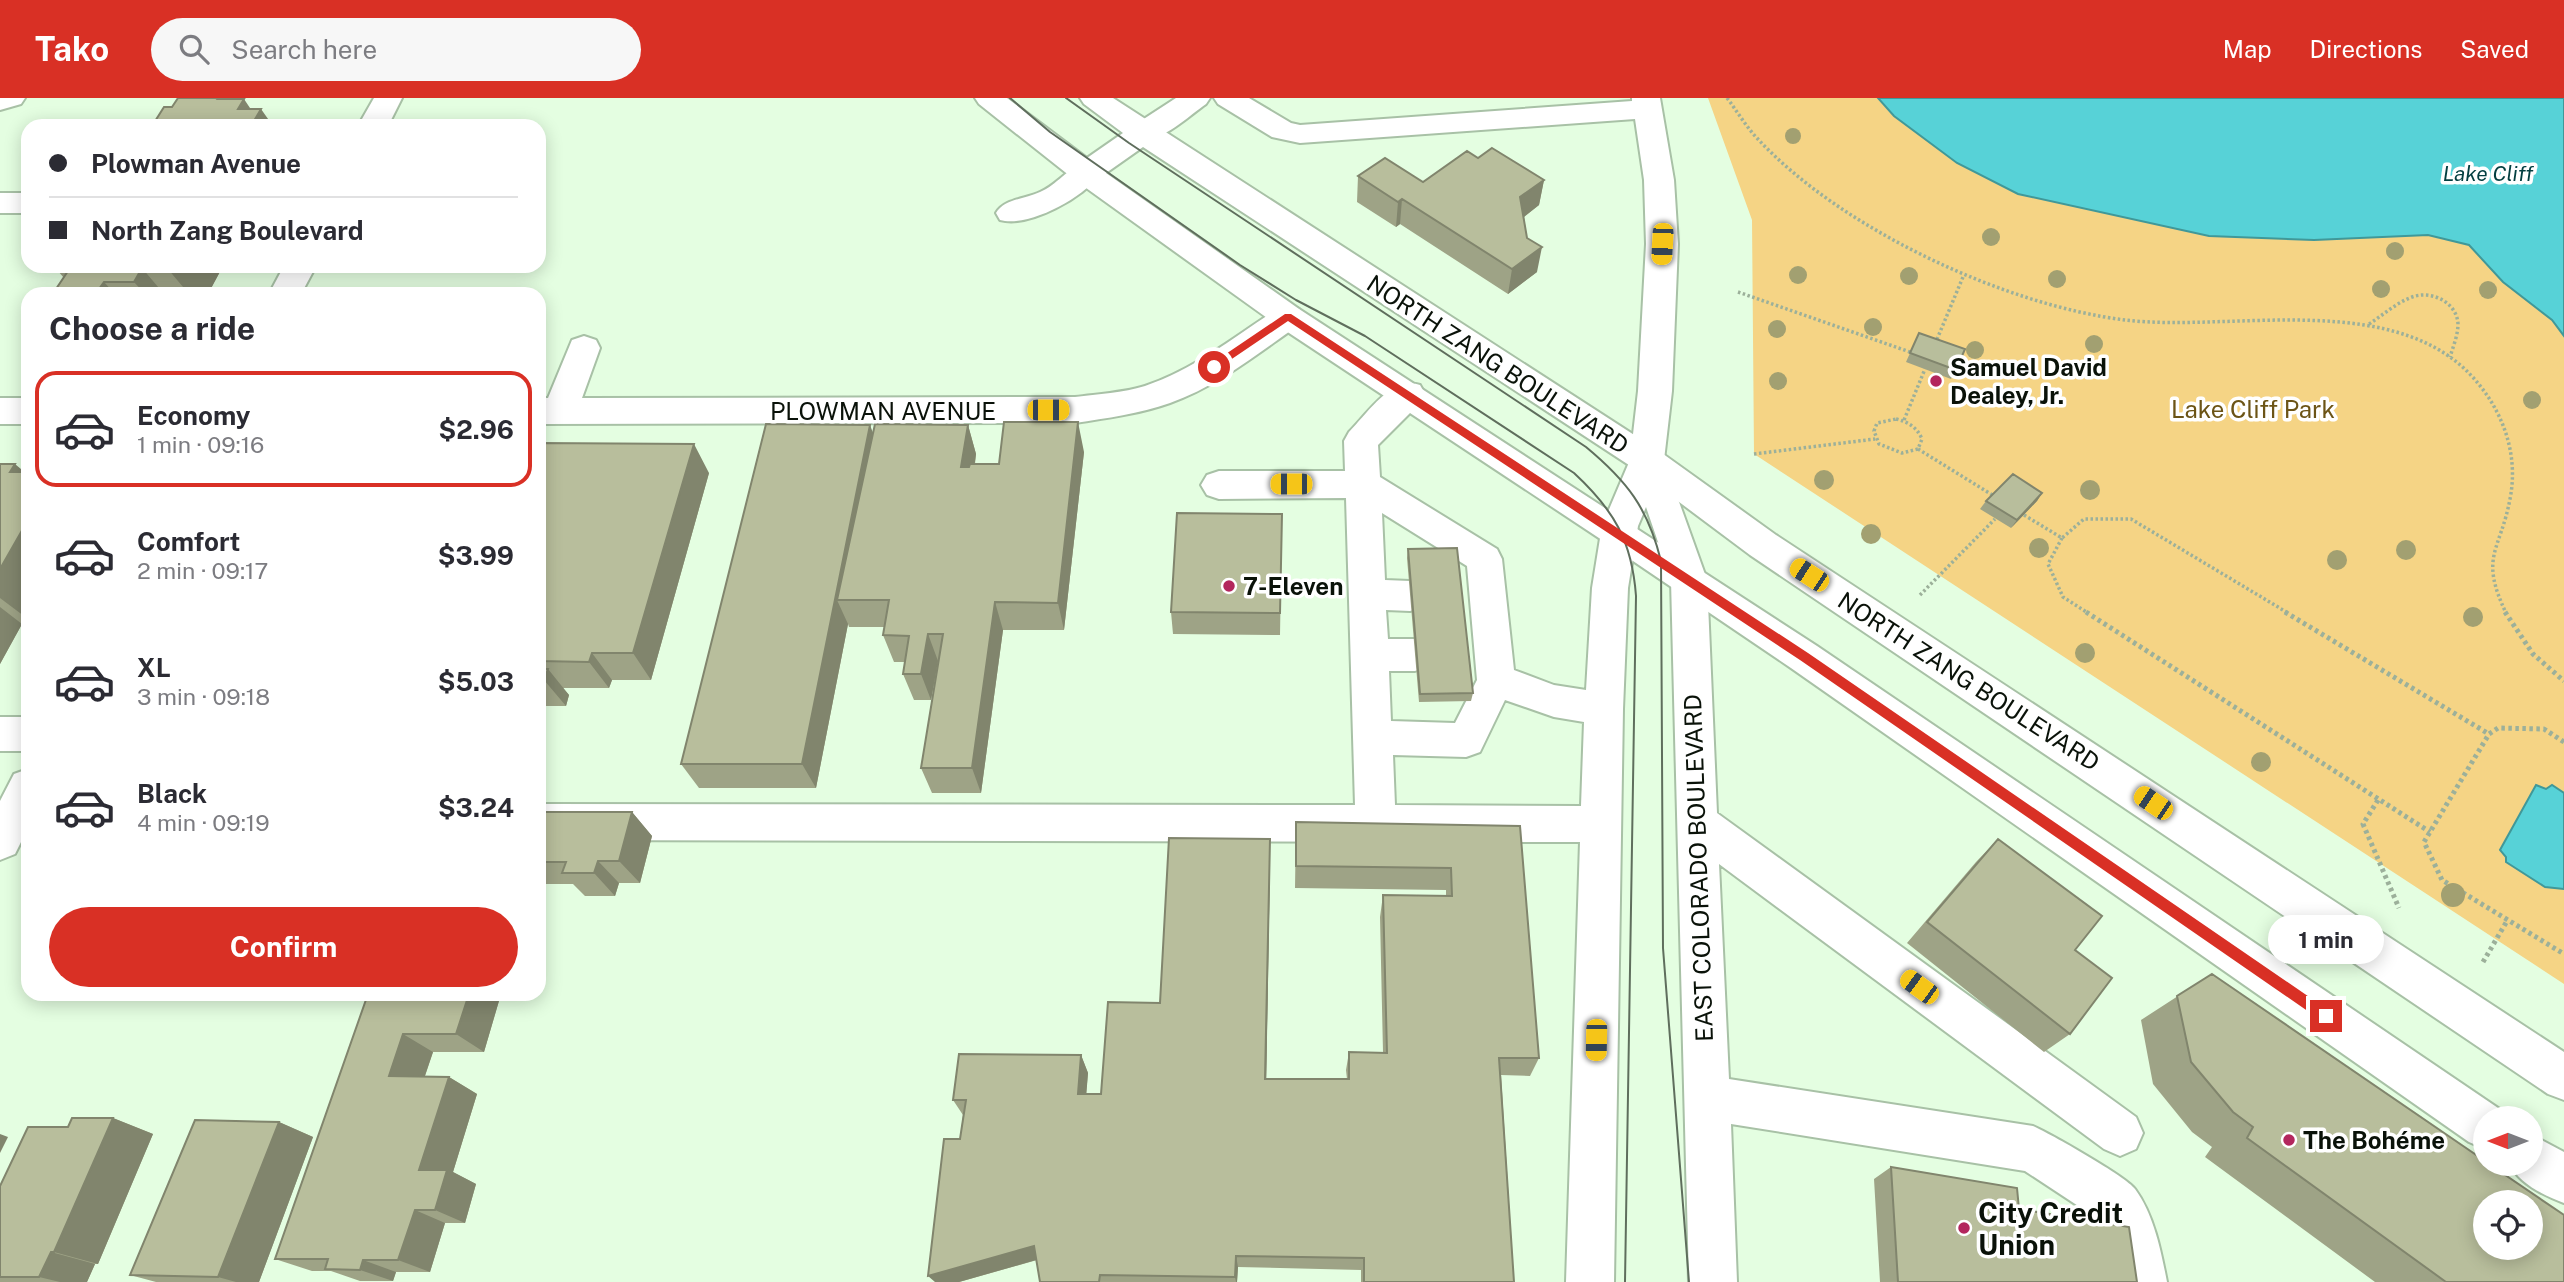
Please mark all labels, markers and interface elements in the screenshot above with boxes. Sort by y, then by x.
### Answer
search box [151,18,641,81]
text: Tako [35,30,109,68]
icon: search [175,30,213,68]
text: Search here [231,34,377,65]
text: Map [2223,35,2272,63]
text: Directions [2310,35,2422,63]
text: Saved [2460,35,2529,63]
text: Plowman Avenue [91,148,301,179]
water label: Lake Cliff [2443,161,2534,186]
text: North Zang Boulevard [91,215,364,246]
car [1651,222,1674,266]
street label: NORTH ZANG BOULEVARD [1362,269,1634,459]
text: Choose a ride [49,310,255,347]
route start [1198,351,1230,383]
place label: Samuel David Dealey, Jr. [1950,353,2107,409]
marker: Samuel David Dealey, Jr. [1928,373,1944,389]
park label: Lake Cliff Park [2171,395,2335,423]
street label: PLOWMAN AVENUE [770,397,996,425]
icon: car [53,398,116,461]
text: Economy [137,400,250,431]
car [1028,400,1070,421]
text: $2.96 [439,414,514,445]
text: 1 min · 09:16 [137,431,264,458]
car [1271,474,1313,495]
icon: car [53,524,116,587]
text: Comfort [137,526,240,557]
text: $3.99 [438,540,514,571]
car [1786,555,1833,595]
text: 2 min · 09:17 [137,557,268,584]
place label: 7-Eleven [1243,572,1343,600]
marker: 7-Eleven [1221,578,1237,594]
street label: NORTH ZANG BOULEVARD [1833,586,2105,776]
icon: car [53,650,116,713]
text: XL [137,652,171,683]
text: $5.03 [438,666,514,697]
text: 3 min · 09:18 [137,683,270,710]
street label: EAST COLORADO BOULEVARD [1678,694,1718,1042]
icon: car [53,776,116,839]
text: Black [137,778,207,809]
car [2130,783,2177,823]
text: $3.24 [438,792,514,823]
text: 4 min · 09:19 [137,809,270,836]
button: Confirm [49,907,518,987]
callout: 1 min [2268,914,2384,964]
text: 1 min [2298,926,2354,953]
car [1896,966,1943,1008]
route end [2310,1000,2342,1032]
car [1586,1019,1607,1061]
north arrow [2473,1106,2543,1176]
map controls [2473,1106,2543,1260]
place label: The Bohéme [2303,1126,2445,1154]
marker: The Bohéme [2281,1132,2297,1148]
button: locate [2473,1190,2543,1260]
place label: City Credit Union [1978,1196,2123,1261]
marker: City Credit Union [1956,1220,1972,1236]

